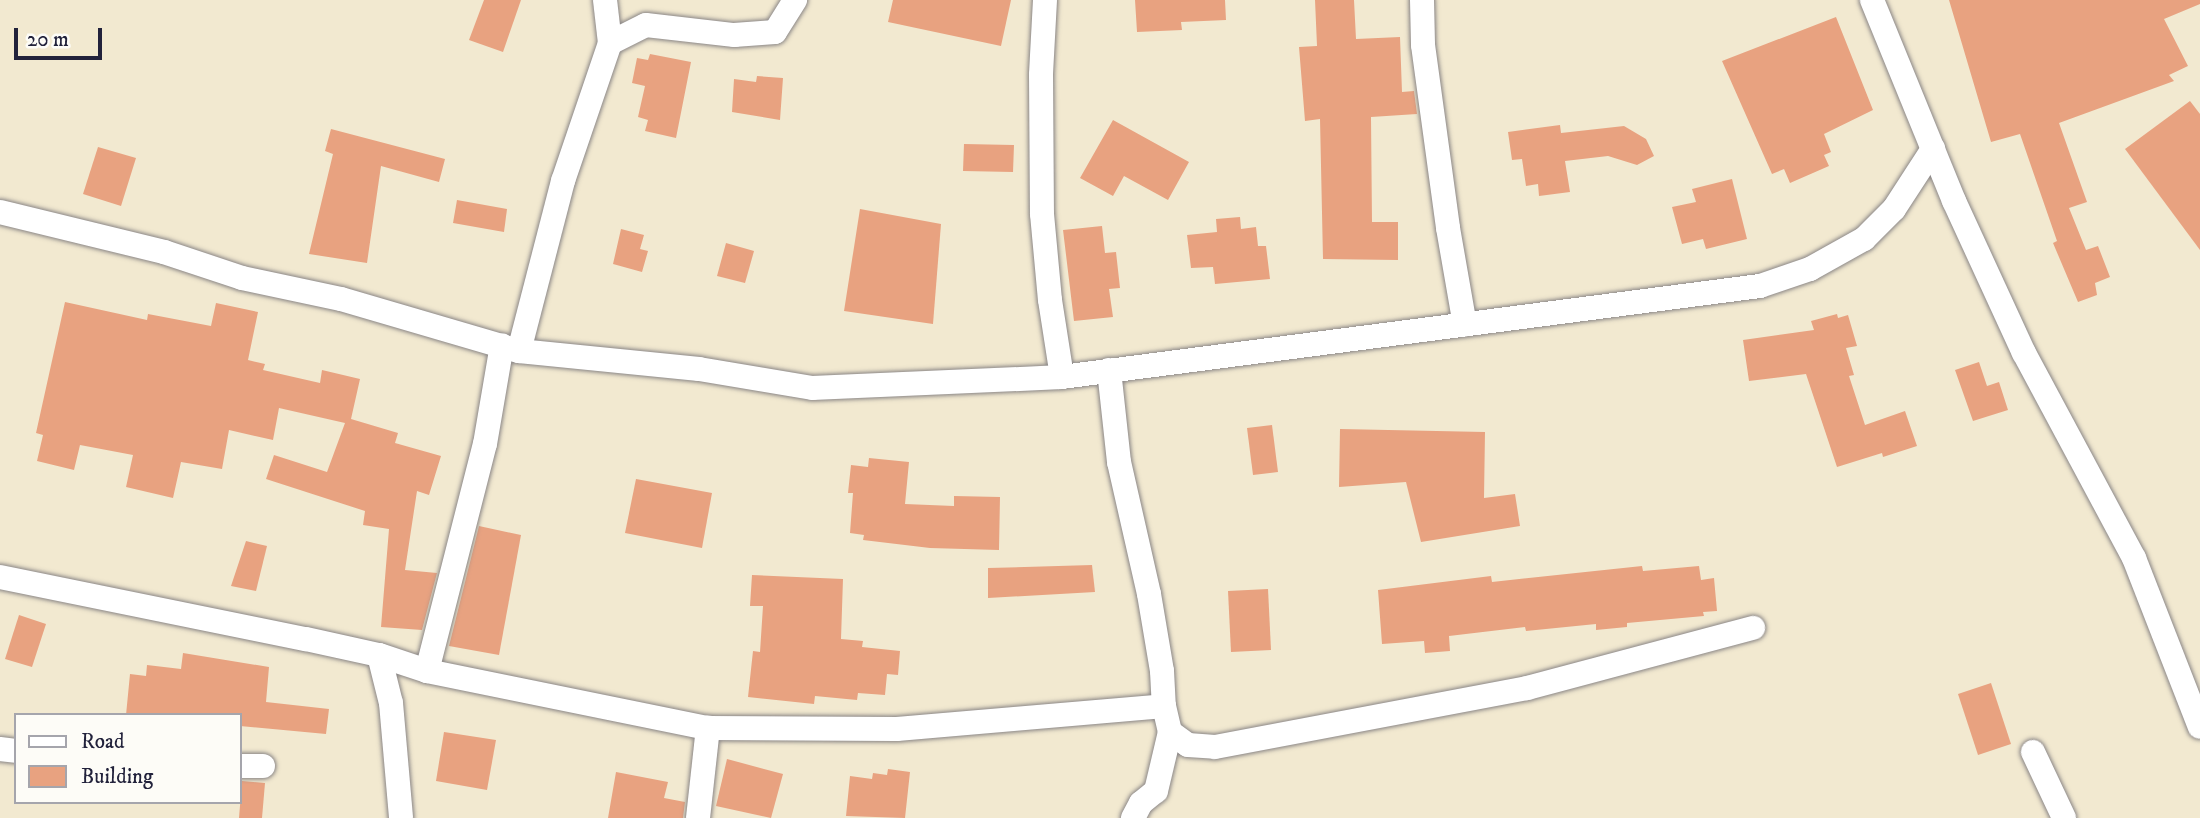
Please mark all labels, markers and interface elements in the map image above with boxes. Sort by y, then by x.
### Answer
scale bar [18,14,105,58]
text: 20 m [27,27,69,53]
legend [14,713,242,804]
text: Road [81,729,125,755]
text: Building [81,764,153,790]

